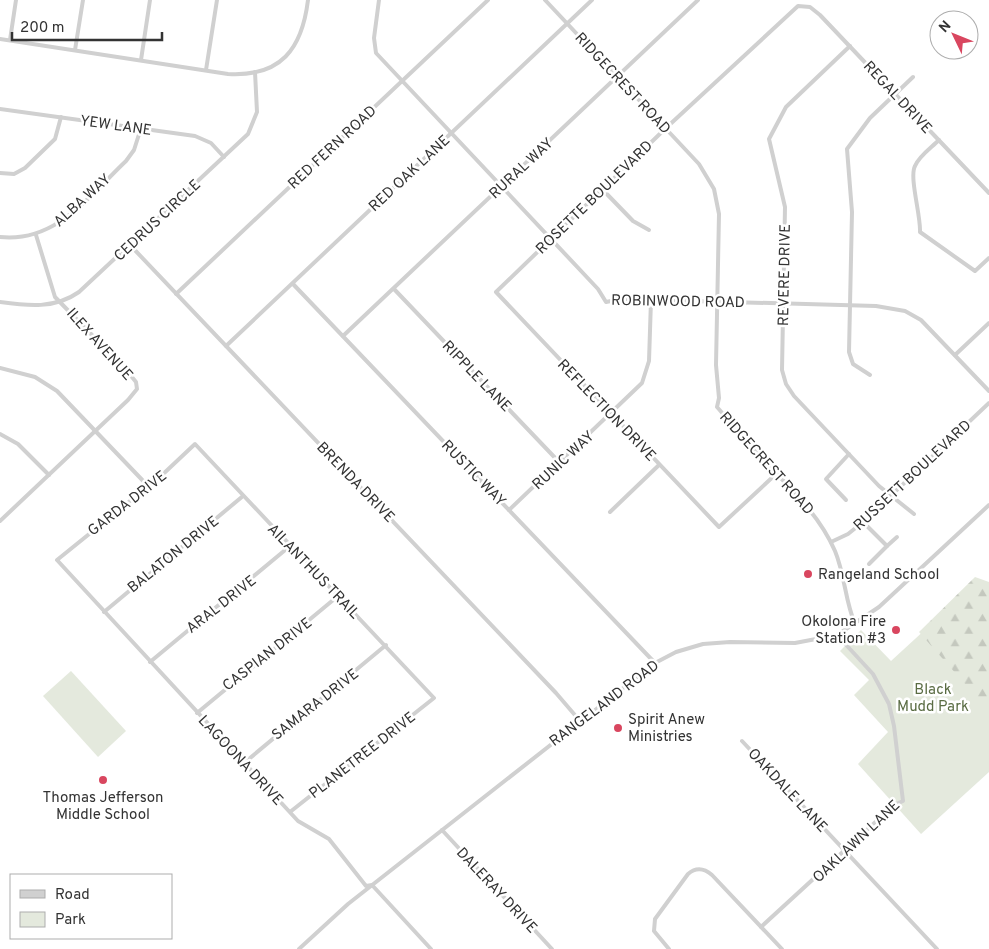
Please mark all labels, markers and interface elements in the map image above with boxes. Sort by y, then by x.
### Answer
scale bar [12,10,162,42]
north arrow [929,10,979,60]
text: N [936,18,955,37]
text: 200 m [20,19,65,38]
street label: RIDGECREST ROAD [570,29,674,139]
street label: REGAL DRIVE [858,58,936,138]
street label: RED FERN ROAD [285,102,381,194]
street label: YEW LANE [79,112,153,141]
street label: RED OAK LANE [365,132,455,217]
street label: RURAL WAY [486,134,559,204]
street label: ROSETTE BOULEVARD [532,137,658,259]
street label: ALBA WAY [50,170,116,232]
street label: CEDRUS CIRCLE [111,176,205,266]
street label: REVERE DRIVE [775,224,796,326]
street label: ROBINWOOD ROAD [611,292,745,313]
street label: ILEX AVENUE [61,305,136,385]
street label: RIPPLE LANE [437,337,515,417]
street label: REFLECTION DRIVE [552,356,659,466]
street label: RIDGECREST ROAD [715,408,817,520]
street label: RUSSETT BOULEVARD [850,417,976,536]
street label: RUNIC WAY [529,427,599,495]
street label: RUSTIC WAY [437,437,510,512]
street label: BRENDA DRIVE [312,439,398,527]
street label: GARDA DRIVE [85,467,171,541]
street label: BALATON DRIVE [124,512,224,598]
street label: AILANTHUS TRAIL [263,520,363,624]
place label: Rangeland School [818,566,939,585]
marker: Rangeland School [802,568,814,580]
street label: ARAL DRIVE [183,572,261,638]
place label: Okolona Fire Station #3 [801,613,886,649]
street label: CASPIAN DRIVE [219,614,317,696]
marker: Okolona Fire Station #3 [890,624,902,636]
street label: RANGELAND ROAD [546,657,664,752]
street label: SAMARA DRIVE [268,665,363,745]
park label: Black Mudd Park [897,681,969,717]
street label: PLANETREE DRIVE [306,709,420,804]
place label: Spirit Anew Ministries [628,711,705,747]
street label: LAGOONA DRIVE [193,712,287,810]
marker: Spirit Anew Ministries [612,722,624,734]
street label: OAKDALE LANE [743,745,831,837]
marker: Thomas Jefferson Middle School [97,774,109,786]
place label: Thomas Jefferson Middle School [43,789,163,825]
street label: OAKLAWN LANE [809,797,905,888]
street label: DALERAY DRIVE [451,844,541,938]
legend [10,874,172,939]
text: Road [55,886,90,905]
text: Park [55,911,86,930]

